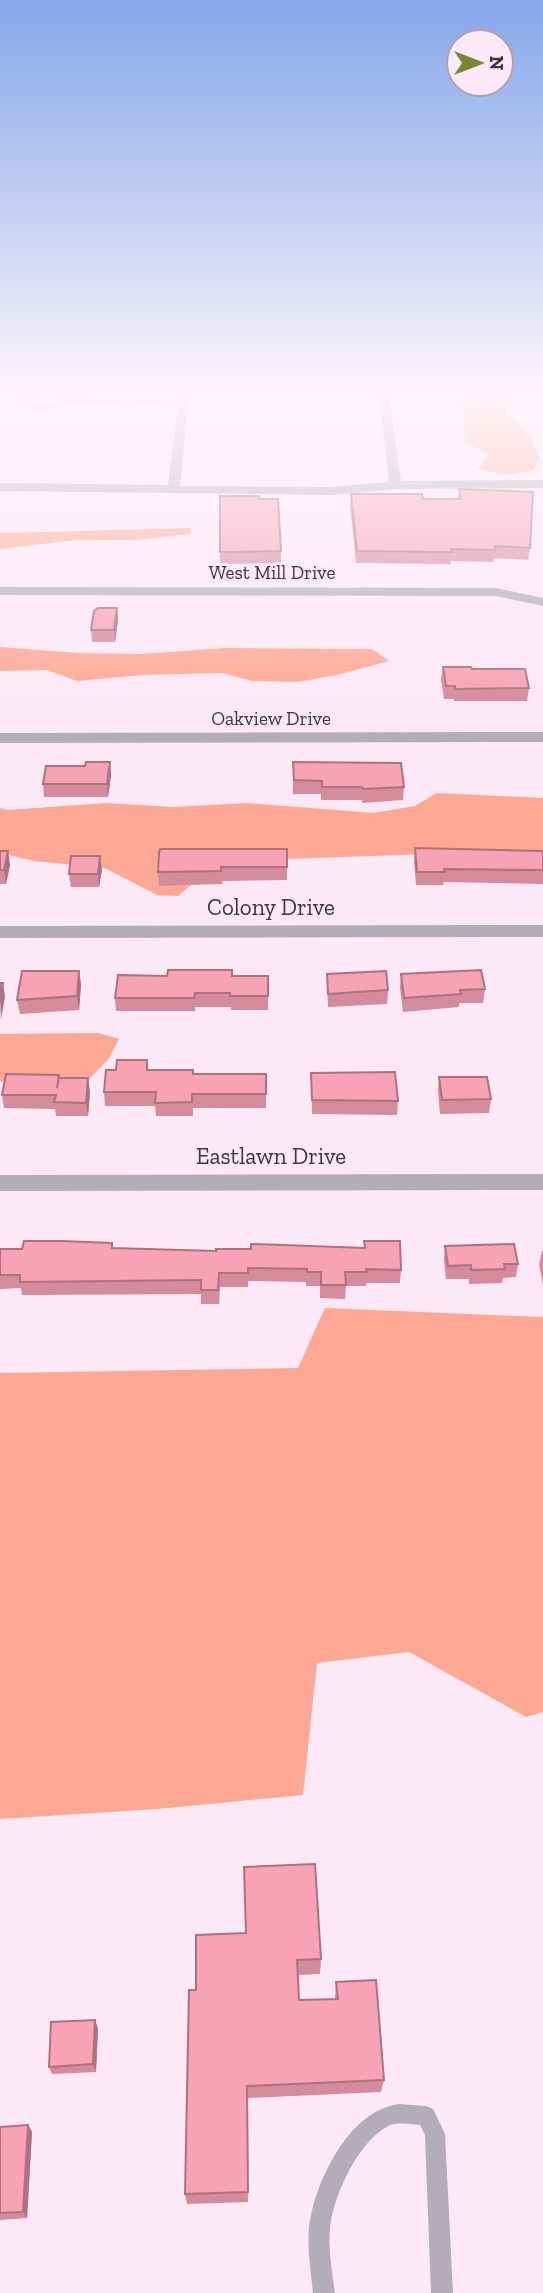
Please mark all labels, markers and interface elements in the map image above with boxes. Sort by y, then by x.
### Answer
north arrow [445,28,515,98]
text: N [485,56,508,70]
street label: West Mill Drive [209,561,335,584]
street label: Oakview Drive [211,707,331,730]
street label: Colony Drive [207,893,335,921]
street label: Eastlawn Drive [196,1142,346,1170]

